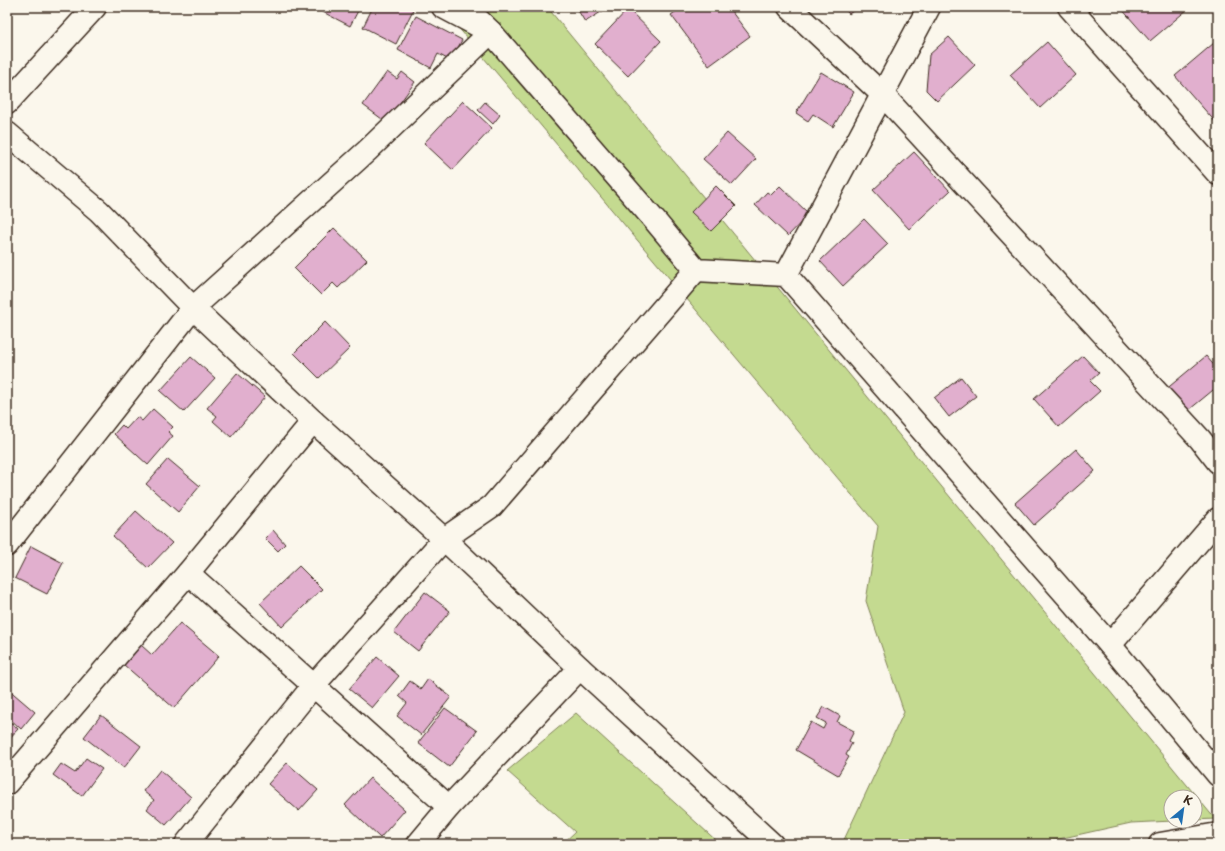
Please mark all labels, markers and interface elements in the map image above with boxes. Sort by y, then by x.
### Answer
north arrow [1163,789,1203,829]
text: K [1180,790,1196,809]

